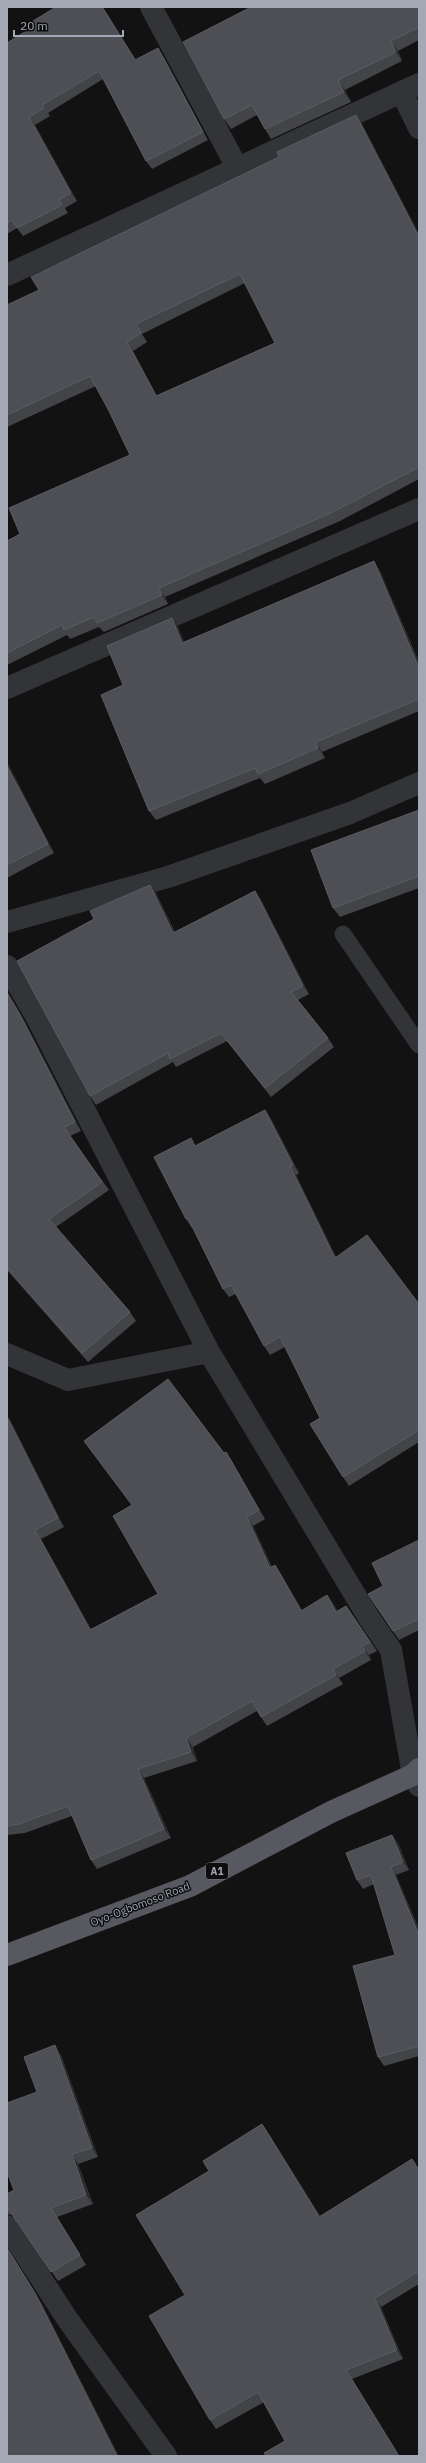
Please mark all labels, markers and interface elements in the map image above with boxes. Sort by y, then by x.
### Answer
scale bar [14,12,123,38]
text: 20 m [20,18,48,33]
road number: A1 [206,1863,228,1879]
street label: Oyo-Ogbomoso Road [88,1879,192,1929]

